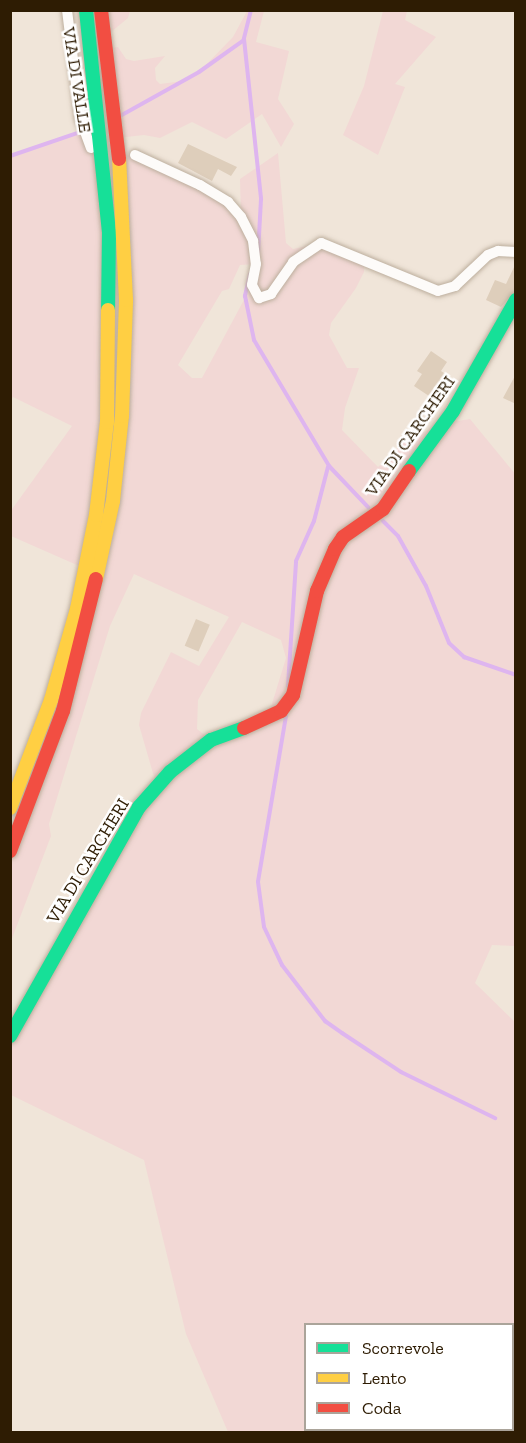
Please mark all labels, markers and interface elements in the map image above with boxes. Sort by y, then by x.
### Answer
street label: VIA DI VALLE [58,25,96,135]
street label: VIA DI CARCHERI [360,371,460,501]
street label: VIA DI CARCHERI [42,794,134,928]
legend [304,1323,514,1431]
text: Scorrevole [362,1337,444,1359]
text: Lento [362,1367,407,1389]
text: Coda [362,1397,401,1419]

